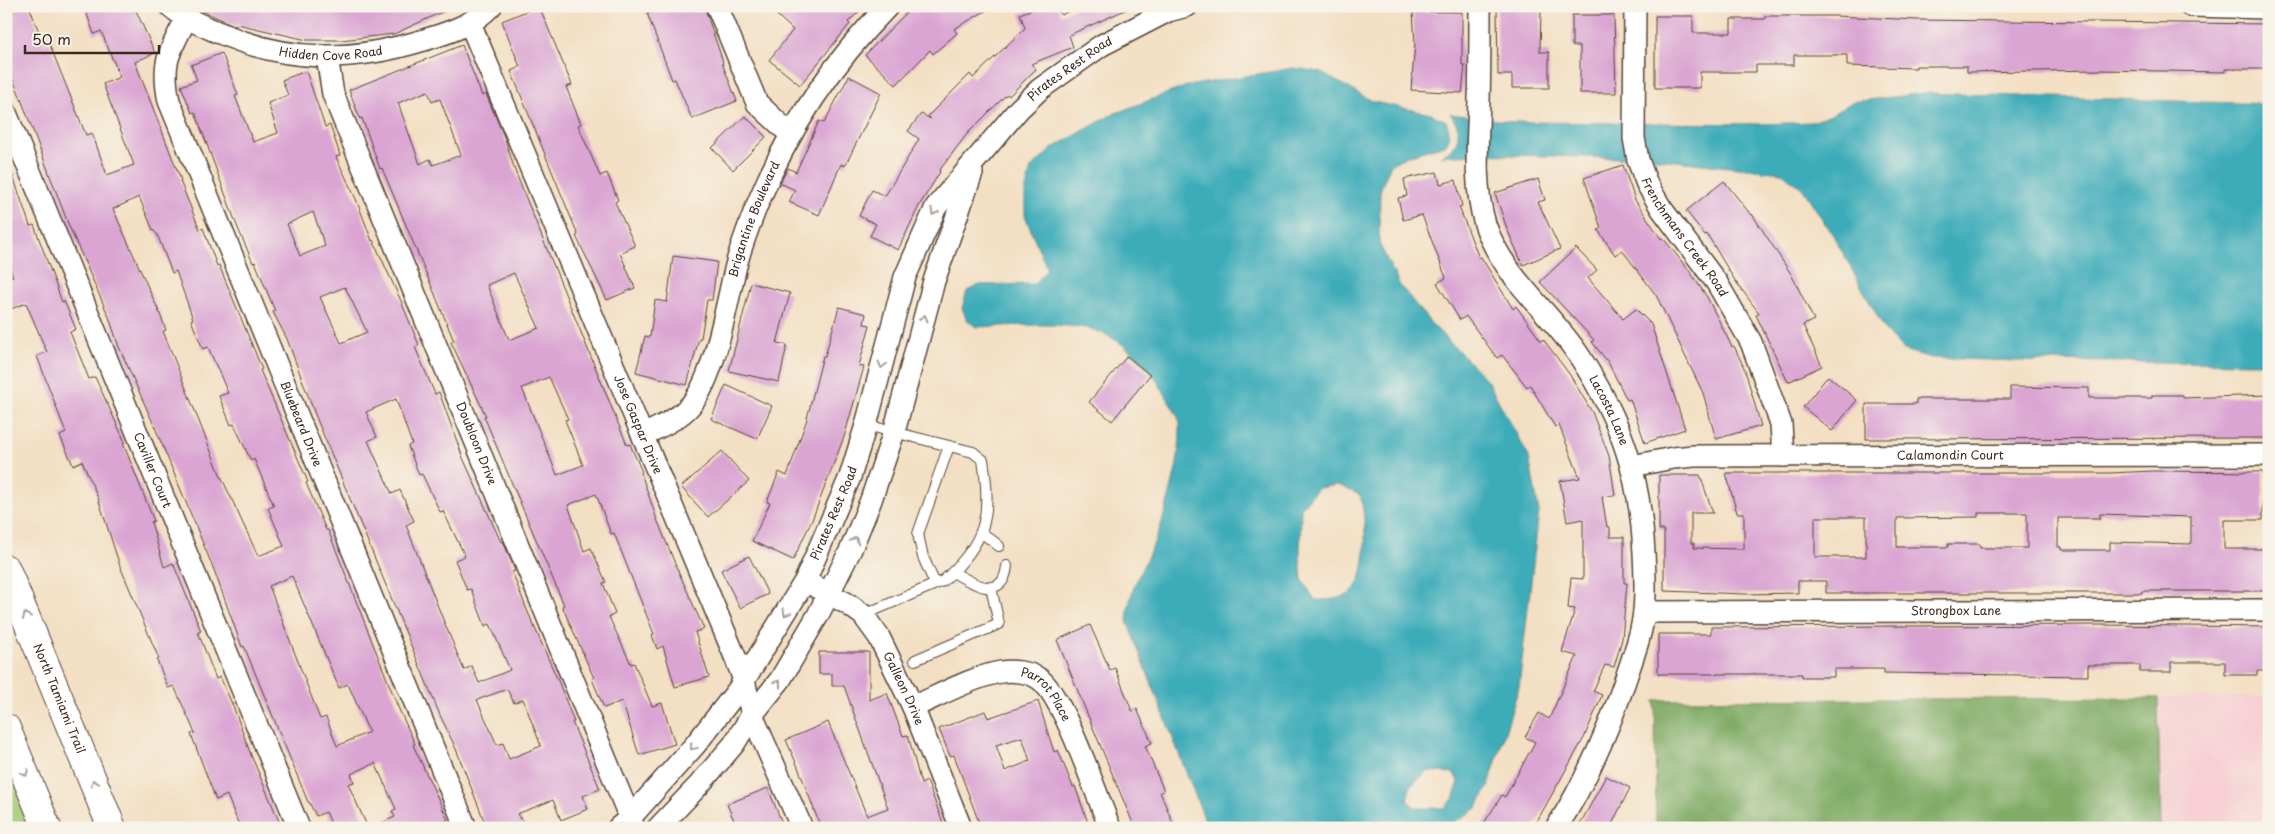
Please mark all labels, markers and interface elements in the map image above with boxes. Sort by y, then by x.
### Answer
scale bar [25,22,159,54]
text: 50 m [32,27,71,50]
street label: Pirates Rest Road [1023,31,1115,105]
street label: Hidden Cove Road [277,41,384,64]
street label: Brigantine Boulevard [723,157,784,279]
street label: Frenchmans Creek Road [1637,175,1733,300]
one-way arrow [930,206,940,215]
one-way arrow [919,315,929,323]
one-way arrow [877,360,888,369]
street label: Jose Gaspar Drive [610,372,668,476]
street label: Lacosta Lane [1585,372,1634,448]
street label: Bluebeard Drive [276,378,328,469]
street label: Doubloon Drive [452,399,502,487]
street label: Caviller Court [130,429,177,510]
street label: Calamondin Court [1897,445,2004,464]
street label: Pirates Rest Road [805,464,861,563]
one-way arrow [849,536,859,545]
street label: Strongbox Lane [1911,601,2002,619]
one-way arrow [783,608,793,617]
one-way arrow [21,612,32,621]
street label: North Tamiami Trail [29,640,91,756]
street label: Galleon Drive [879,648,929,728]
street label: Parrot Place [1019,662,1076,724]
one-way arrow [772,680,780,689]
one-way arrow [690,741,699,750]
one-way arrow [19,769,29,777]
one-way arrow [90,779,100,788]

